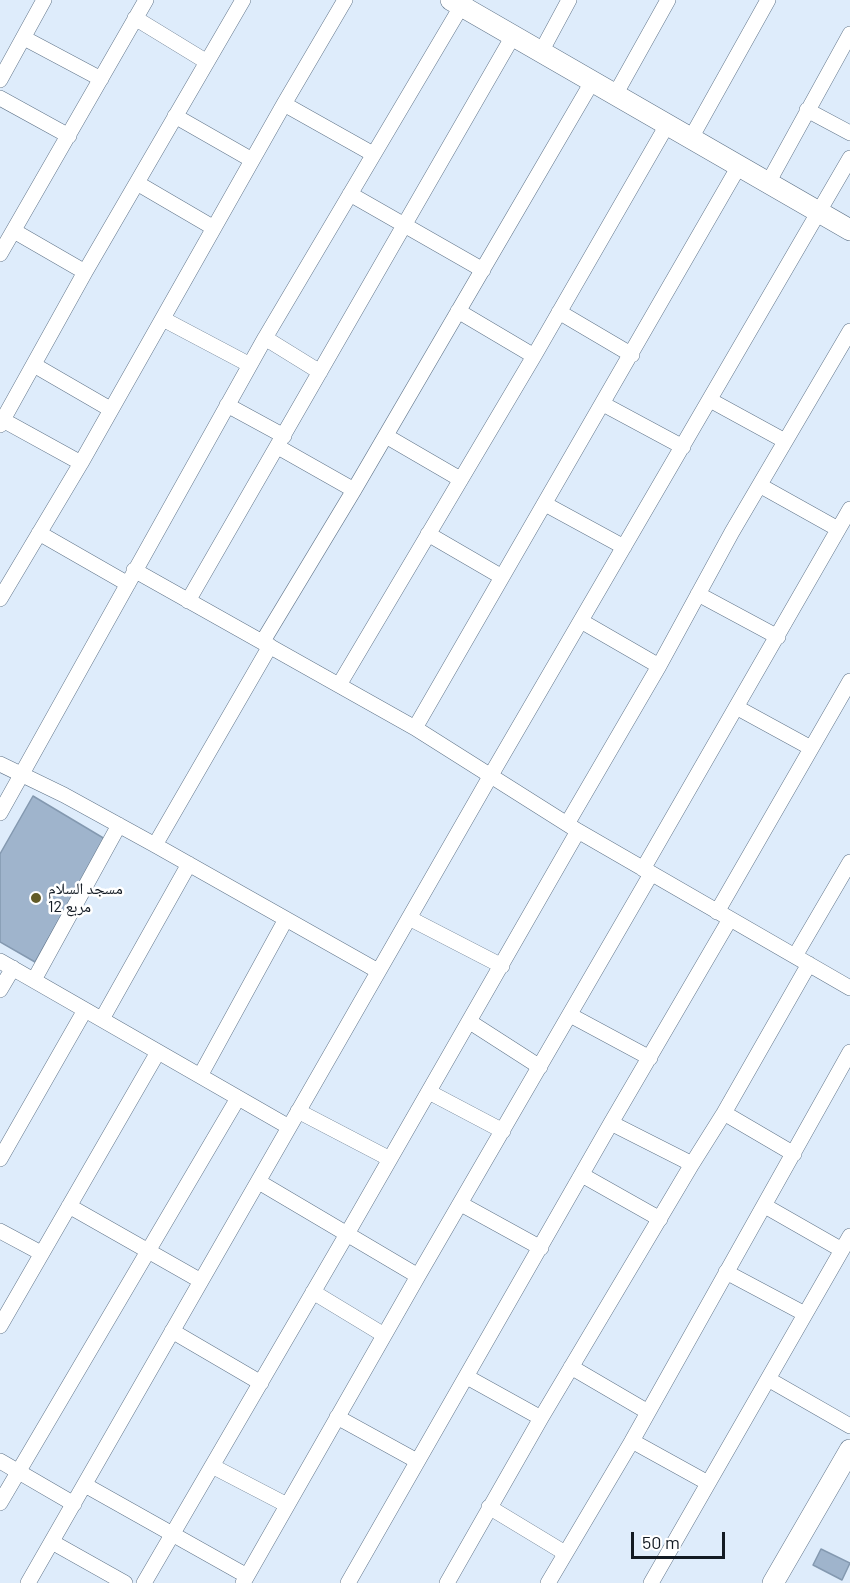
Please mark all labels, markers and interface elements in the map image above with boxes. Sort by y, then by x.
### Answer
place label: مسجد السلام مربع 12 [48,879,123,917]
marker: مسجد السلام مربع 12 [29,891,43,905]
scale bar [634,1520,728,1558]
text: 50 m [642,1531,680,1553]

